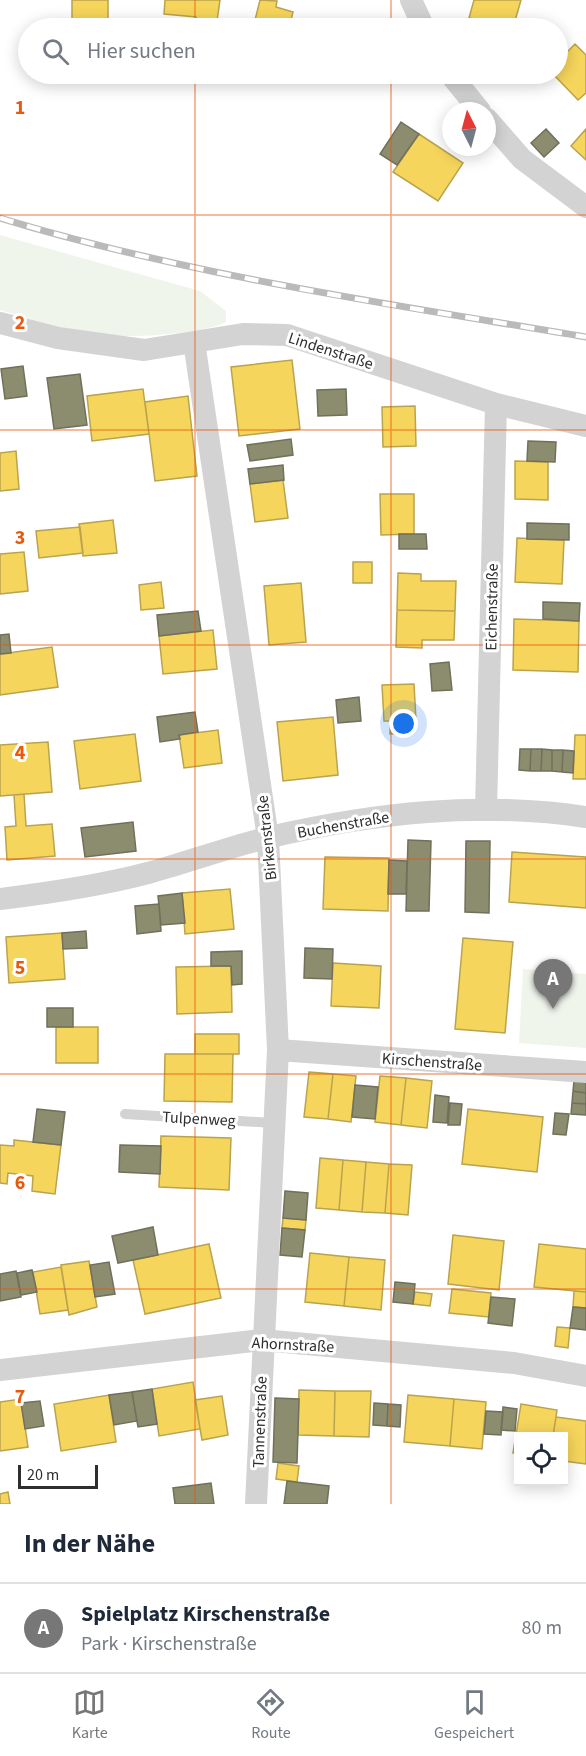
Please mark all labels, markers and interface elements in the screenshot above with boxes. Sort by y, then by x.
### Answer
search box [18,18,568,84]
icon: search [39,35,72,68]
text: Hier suchen [87,35,196,67]
text: 1 [15,94,25,122]
north arrow [442,102,496,156]
text: 2 [15,309,25,337]
street label: Lindenstraße [285,327,376,375]
text: 3 [15,524,25,552]
street label: Eichenstraße [480,563,504,651]
your location [389,709,418,738]
text: 4 [15,739,26,767]
street label: Birkenstraße [252,794,282,882]
street label: Buchenstraße [295,806,391,844]
text: 5 [15,954,25,982]
pin: A [534,960,572,1009]
street label: Kirschenstraße [381,1048,483,1076]
street label: Tulpenweg [162,1106,236,1132]
text: 6 [15,1169,25,1197]
street label: Ahornstraße [251,1332,335,1358]
street label: Tannenstraße [247,1376,273,1468]
text: 7 [15,1383,25,1411]
map controls [514,1432,568,1486]
button: locate [514,1432,568,1486]
scale bar [18,1462,98,1490]
text: 20 m [27,1464,59,1486]
text: In der Nähe [24,1525,155,1562]
text: Spielplatz Kirschenstraße [81,1598,330,1630]
text: A [38,1614,49,1642]
text: 80 m [522,1614,562,1642]
text: Park · Kirschenstraße [81,1630,257,1658]
tab: Karte [72,1686,108,1744]
tab: Route [251,1686,291,1744]
tab: Gespeichert [434,1686,514,1744]

